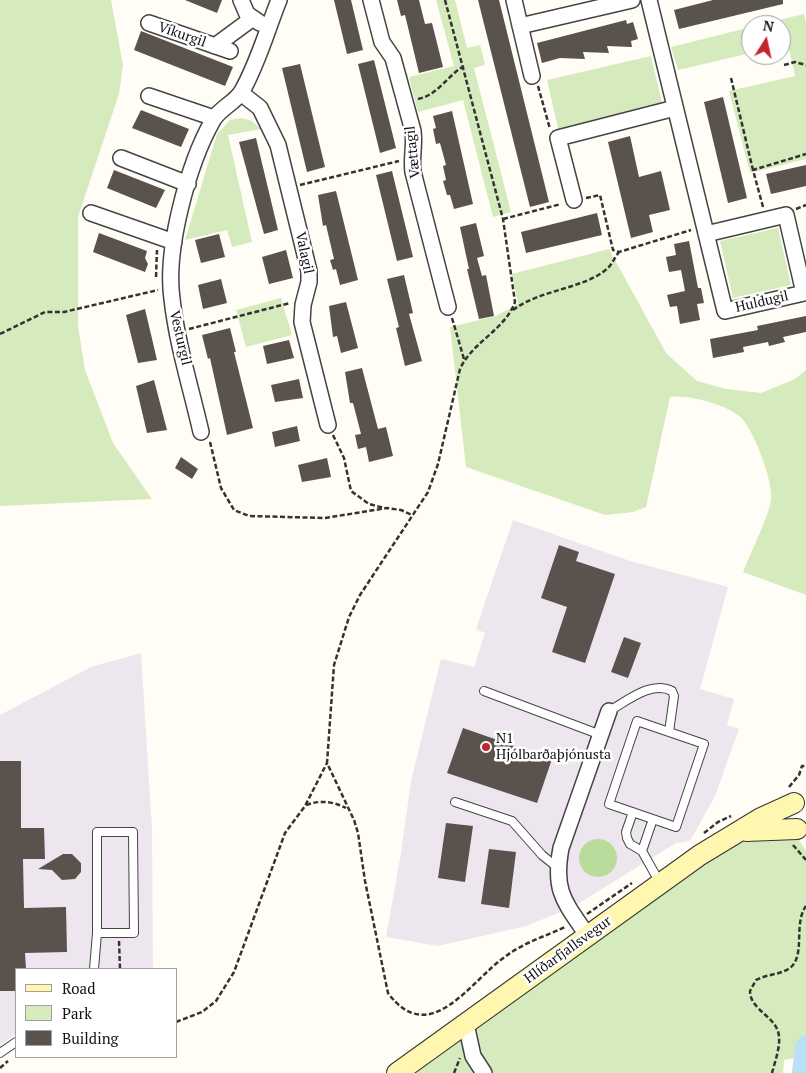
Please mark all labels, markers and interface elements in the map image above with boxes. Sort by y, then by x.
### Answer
north arrow [741,15,791,65]
text: N [762,15,775,36]
street label: Víkurgil [156,19,208,51]
street label: Vættagil [402,125,424,179]
street label: Valagil [291,230,317,276]
street label: Huldugil [734,288,790,316]
street label: Vesturgil [166,309,194,367]
place label: N1 Hjólbarðaþjónusta [496,731,611,764]
marker: N1 Hjólbarðaþjónusta [480,741,492,753]
street label: Hlíðarfjallsvegur [521,913,615,987]
legend [15,968,178,1058]
text: Road [62,978,95,998]
text: Park [62,1003,92,1023]
text: Building [62,1028,119,1048]

